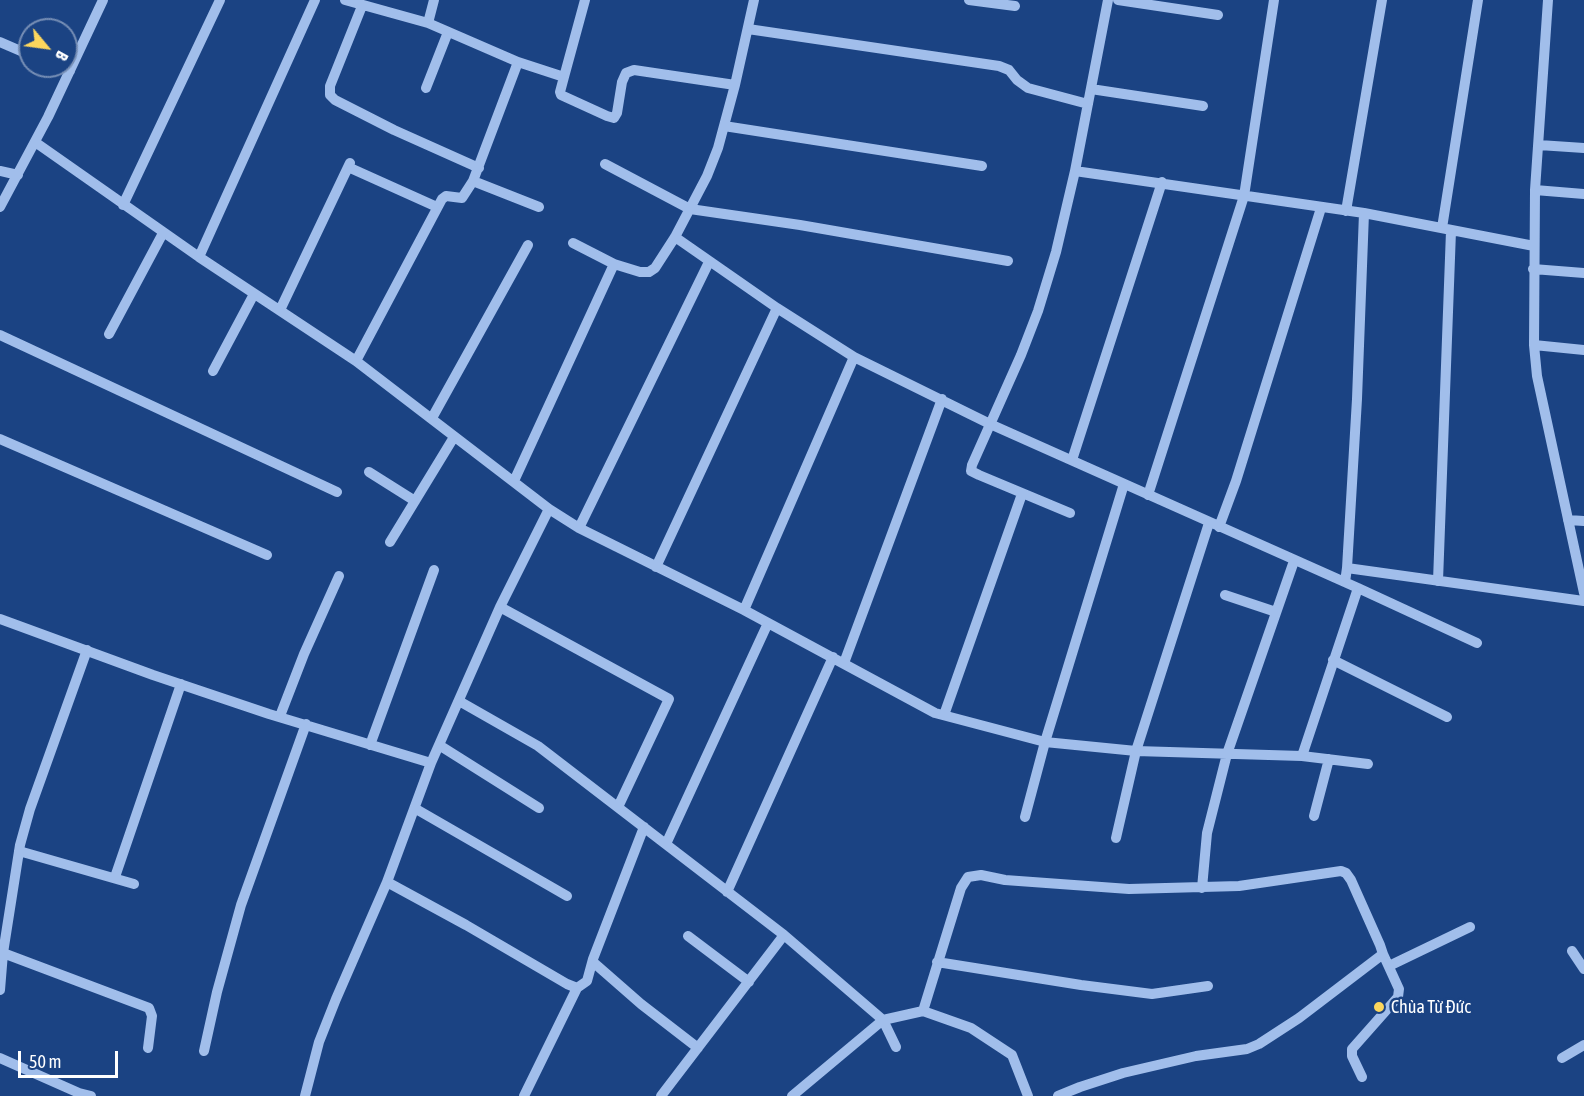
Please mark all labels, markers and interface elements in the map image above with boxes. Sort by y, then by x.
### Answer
north arrow [18,18,78,78]
text: B [52,48,72,63]
place label: Chùa Từ Đức [1391,996,1471,1018]
marker: Chùa Từ Đức [1372,1000,1386,1014]
scale bar [21,1039,122,1077]
text: 50 m [29,1051,61,1072]

